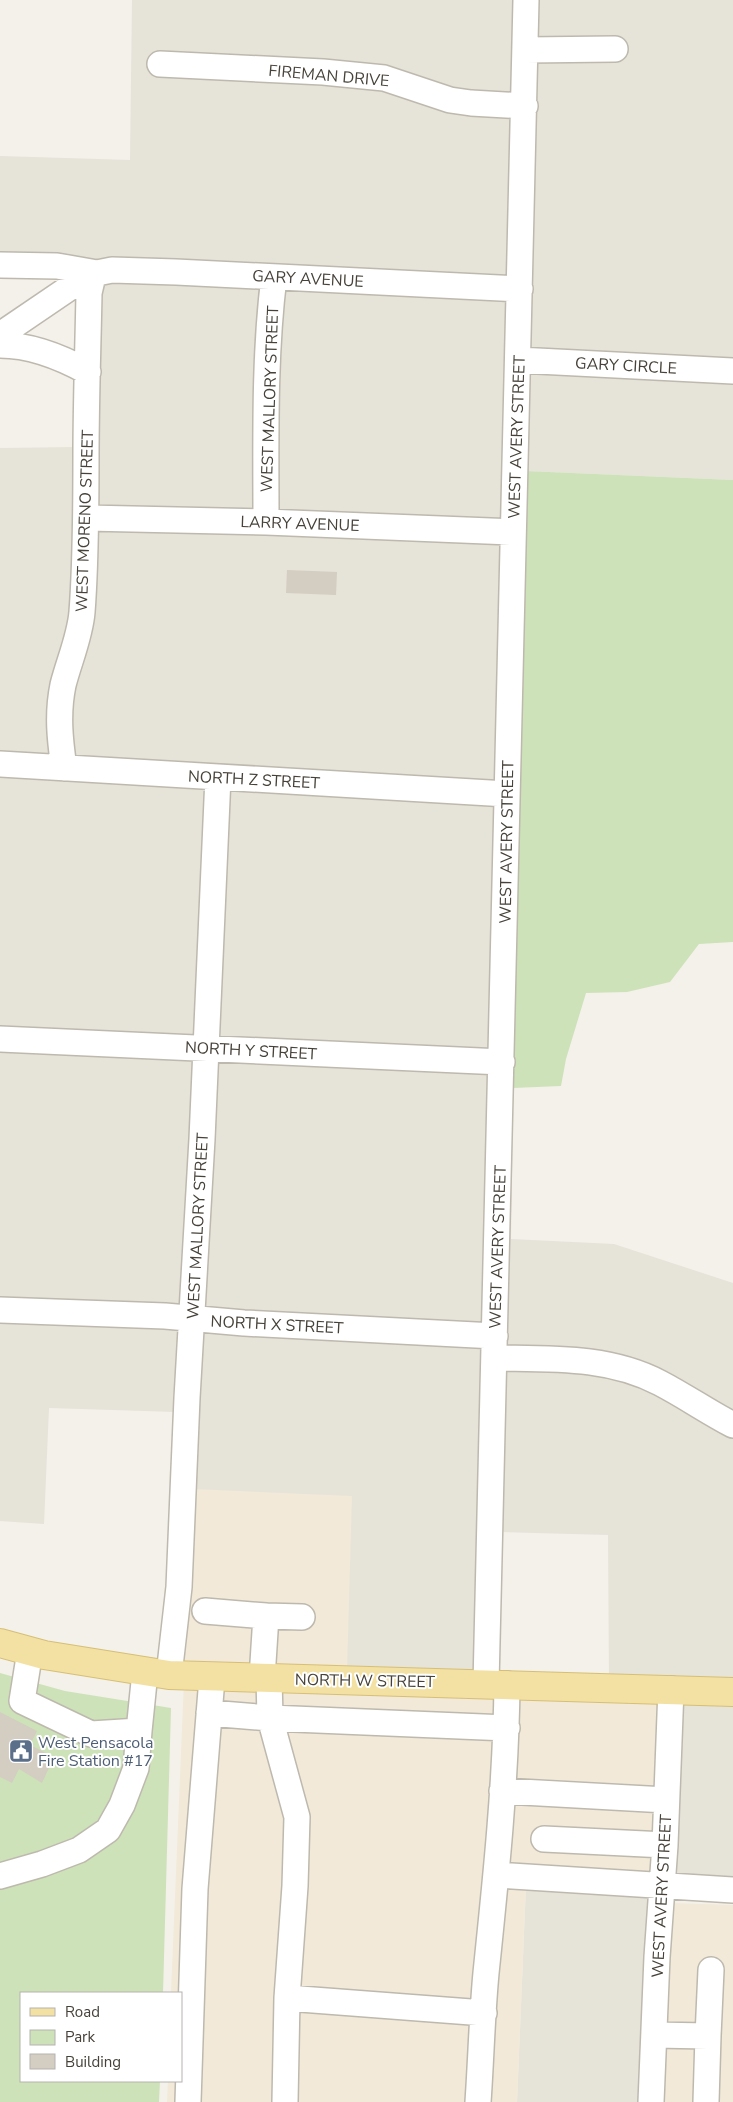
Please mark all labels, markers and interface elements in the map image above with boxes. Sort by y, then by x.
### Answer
street label: FIREMAN DRIVE [268,60,390,92]
street label: GARY AVENUE [252,265,364,293]
street label: WEST MALLORY STREET [256,305,284,493]
street label: GARY CIRCLE [575,352,677,380]
street label: WEST AVERY STREET [503,355,531,519]
street label: WEST MORENO STREET [71,429,99,613]
street label: LARRY AVENUE [240,511,360,537]
street label: WEST AVERY STREET [495,760,519,924]
street label: NORTH Z STREET [187,766,321,794]
street label: NORTH Y STREET [184,1037,318,1065]
street label: WEST MALLORY STREET [182,1132,214,1320]
street label: WEST AVERY STREET [484,1165,512,1329]
street label: NORTH X STREET [210,1311,344,1339]
street label: NORTH W STREET [295,1669,436,1693]
place label: West Pensacola Fire Station #17 [38,1732,153,1772]
public building icon: West Pensacola Fire Station #17 [8,1738,34,1764]
street label: WEST AVERY STREET [647,1813,677,1978]
legend [20,1992,182,2082]
text: Road [65,2002,100,2022]
text: Park [65,2027,95,2047]
text: Building [65,2052,121,2072]

